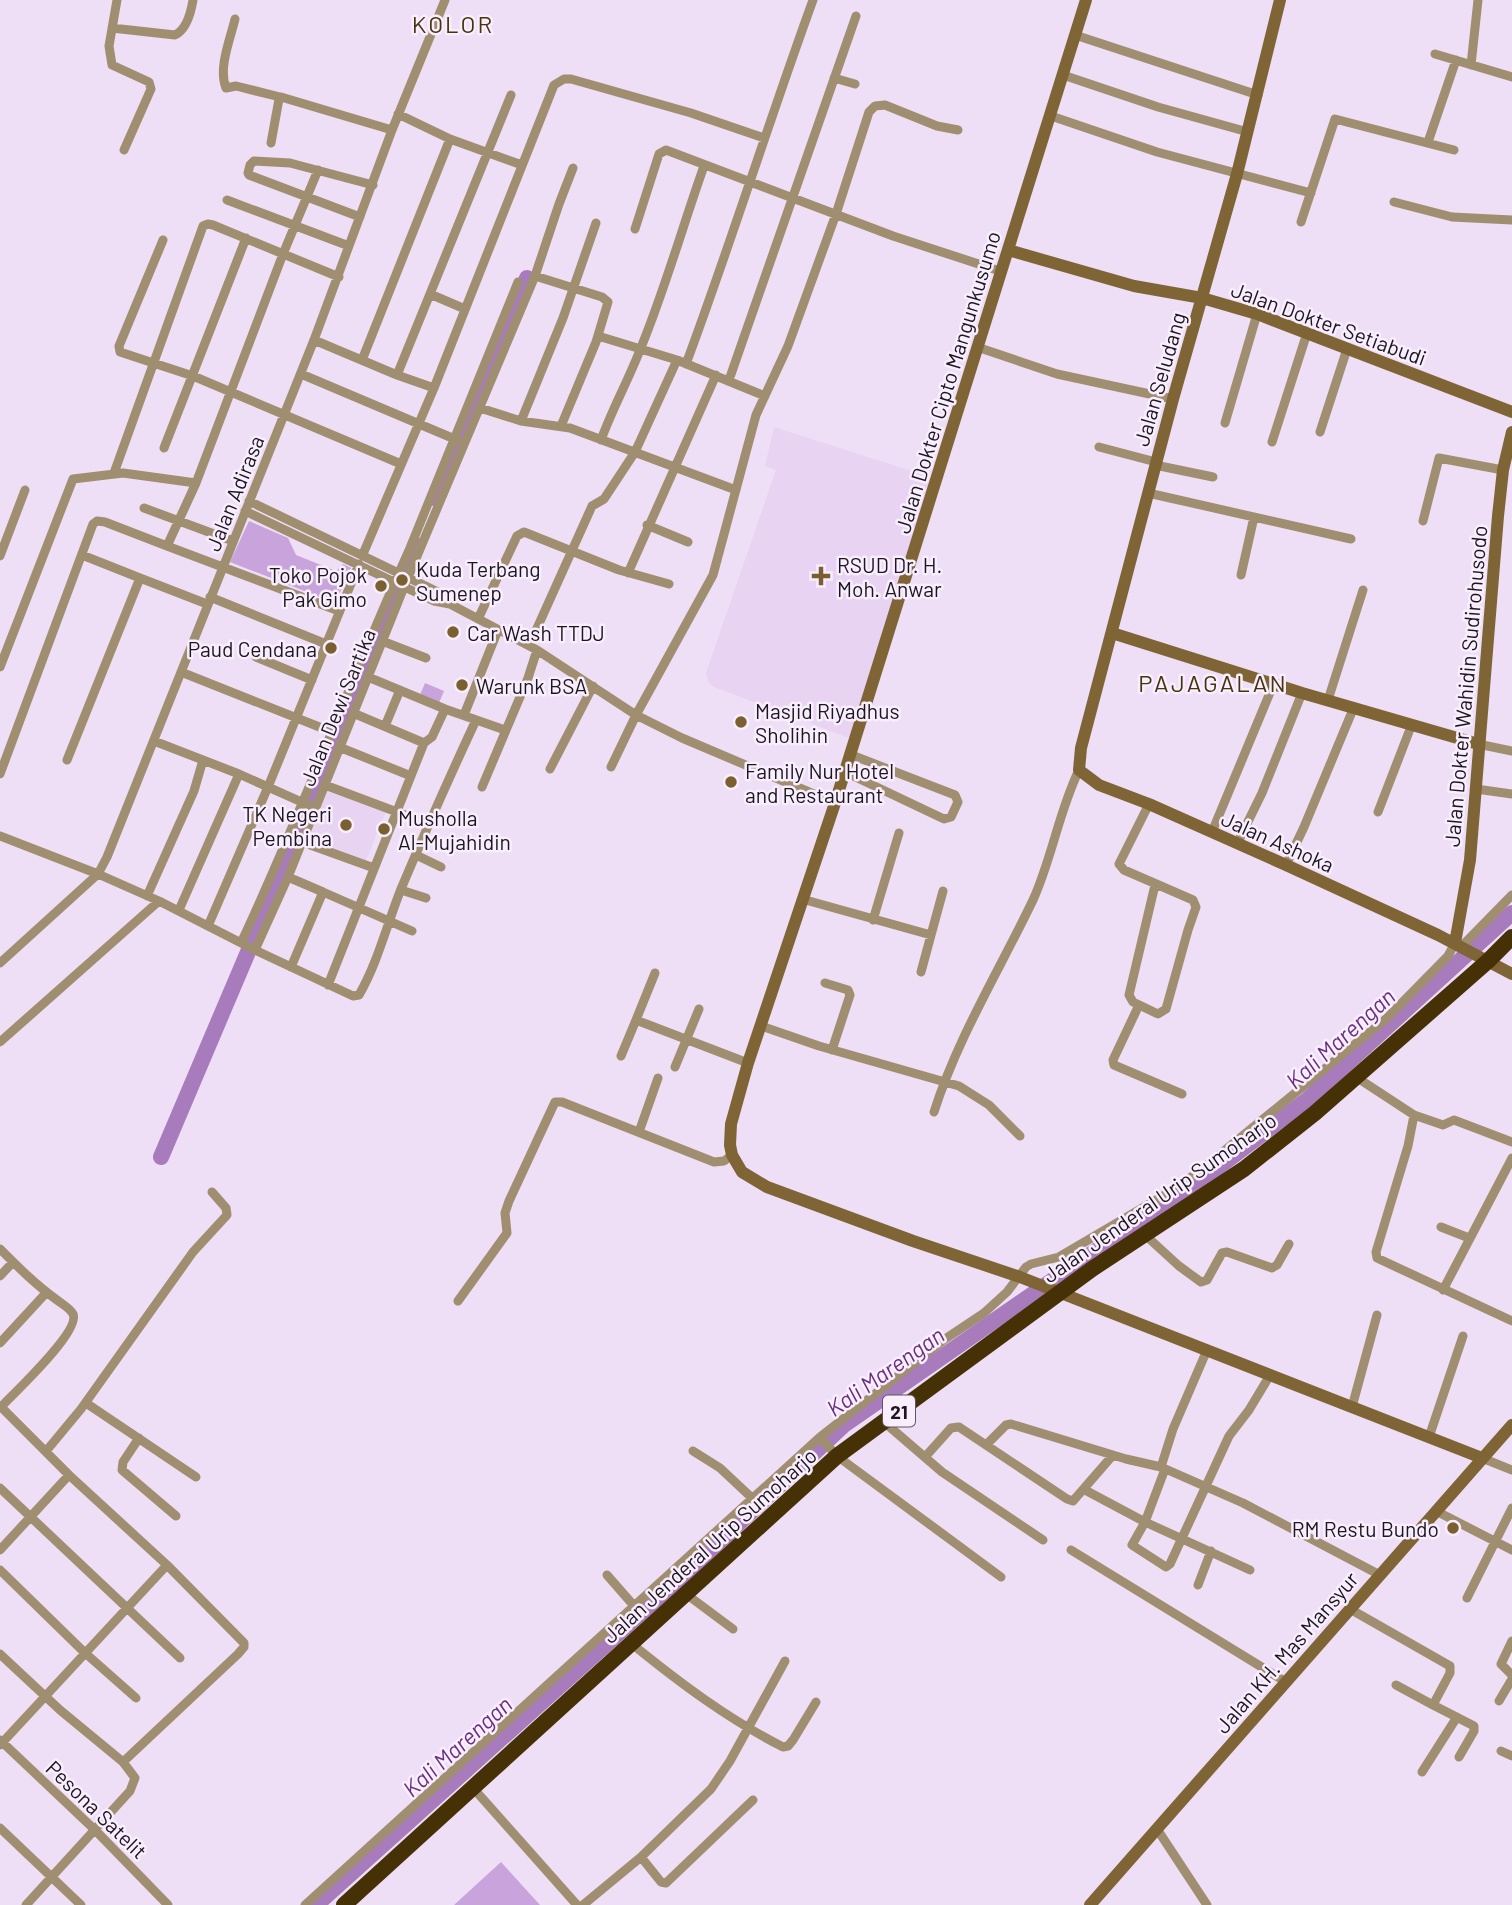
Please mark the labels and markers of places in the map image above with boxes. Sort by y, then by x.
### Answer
place label: RSUD Dr. H. Moh. Anwar [837,552,942,601]
place label: Kuda Terbang Sumenep [416,556,541,605]
place label: Toko Pojok Pak Gimo [269,562,367,611]
marker: RSUD Dr. H. Moh. Anwar [811,566,831,586]
marker: Kuda Terbang Sumenep [394,572,410,588]
marker: Toko Pojok Pak Gimo [373,578,389,594]
place label: Car Wash TTDJ [467,620,605,645]
marker: Car Wash TTDJ [445,624,461,640]
place label: Paud Cendana [188,636,317,661]
marker: Paud Cendana [323,640,339,656]
place label: Warunk BSA [476,673,588,698]
marker: Warunk BSA [454,677,470,693]
place label: Masjid Riyadhus Sholihin [755,698,900,747]
marker: Masjid Riyadhus Sholihin [733,714,749,730]
place label: Family Nur Hotel and Restaurant [745,758,894,807]
marker: Family Nur Hotel and Restaurant [723,774,739,790]
place label: TK Negeri Pembina [242,801,332,850]
place label: Musholla Al-Mujahidin [398,805,511,854]
marker: TK Negeri Pembina [338,817,354,833]
marker: Musholla Al-Mujahidin [376,821,392,837]
place label: RM Restu Bundo [1292,1516,1439,1541]
marker: RM Restu Bundo [1445,1520,1461,1536]

